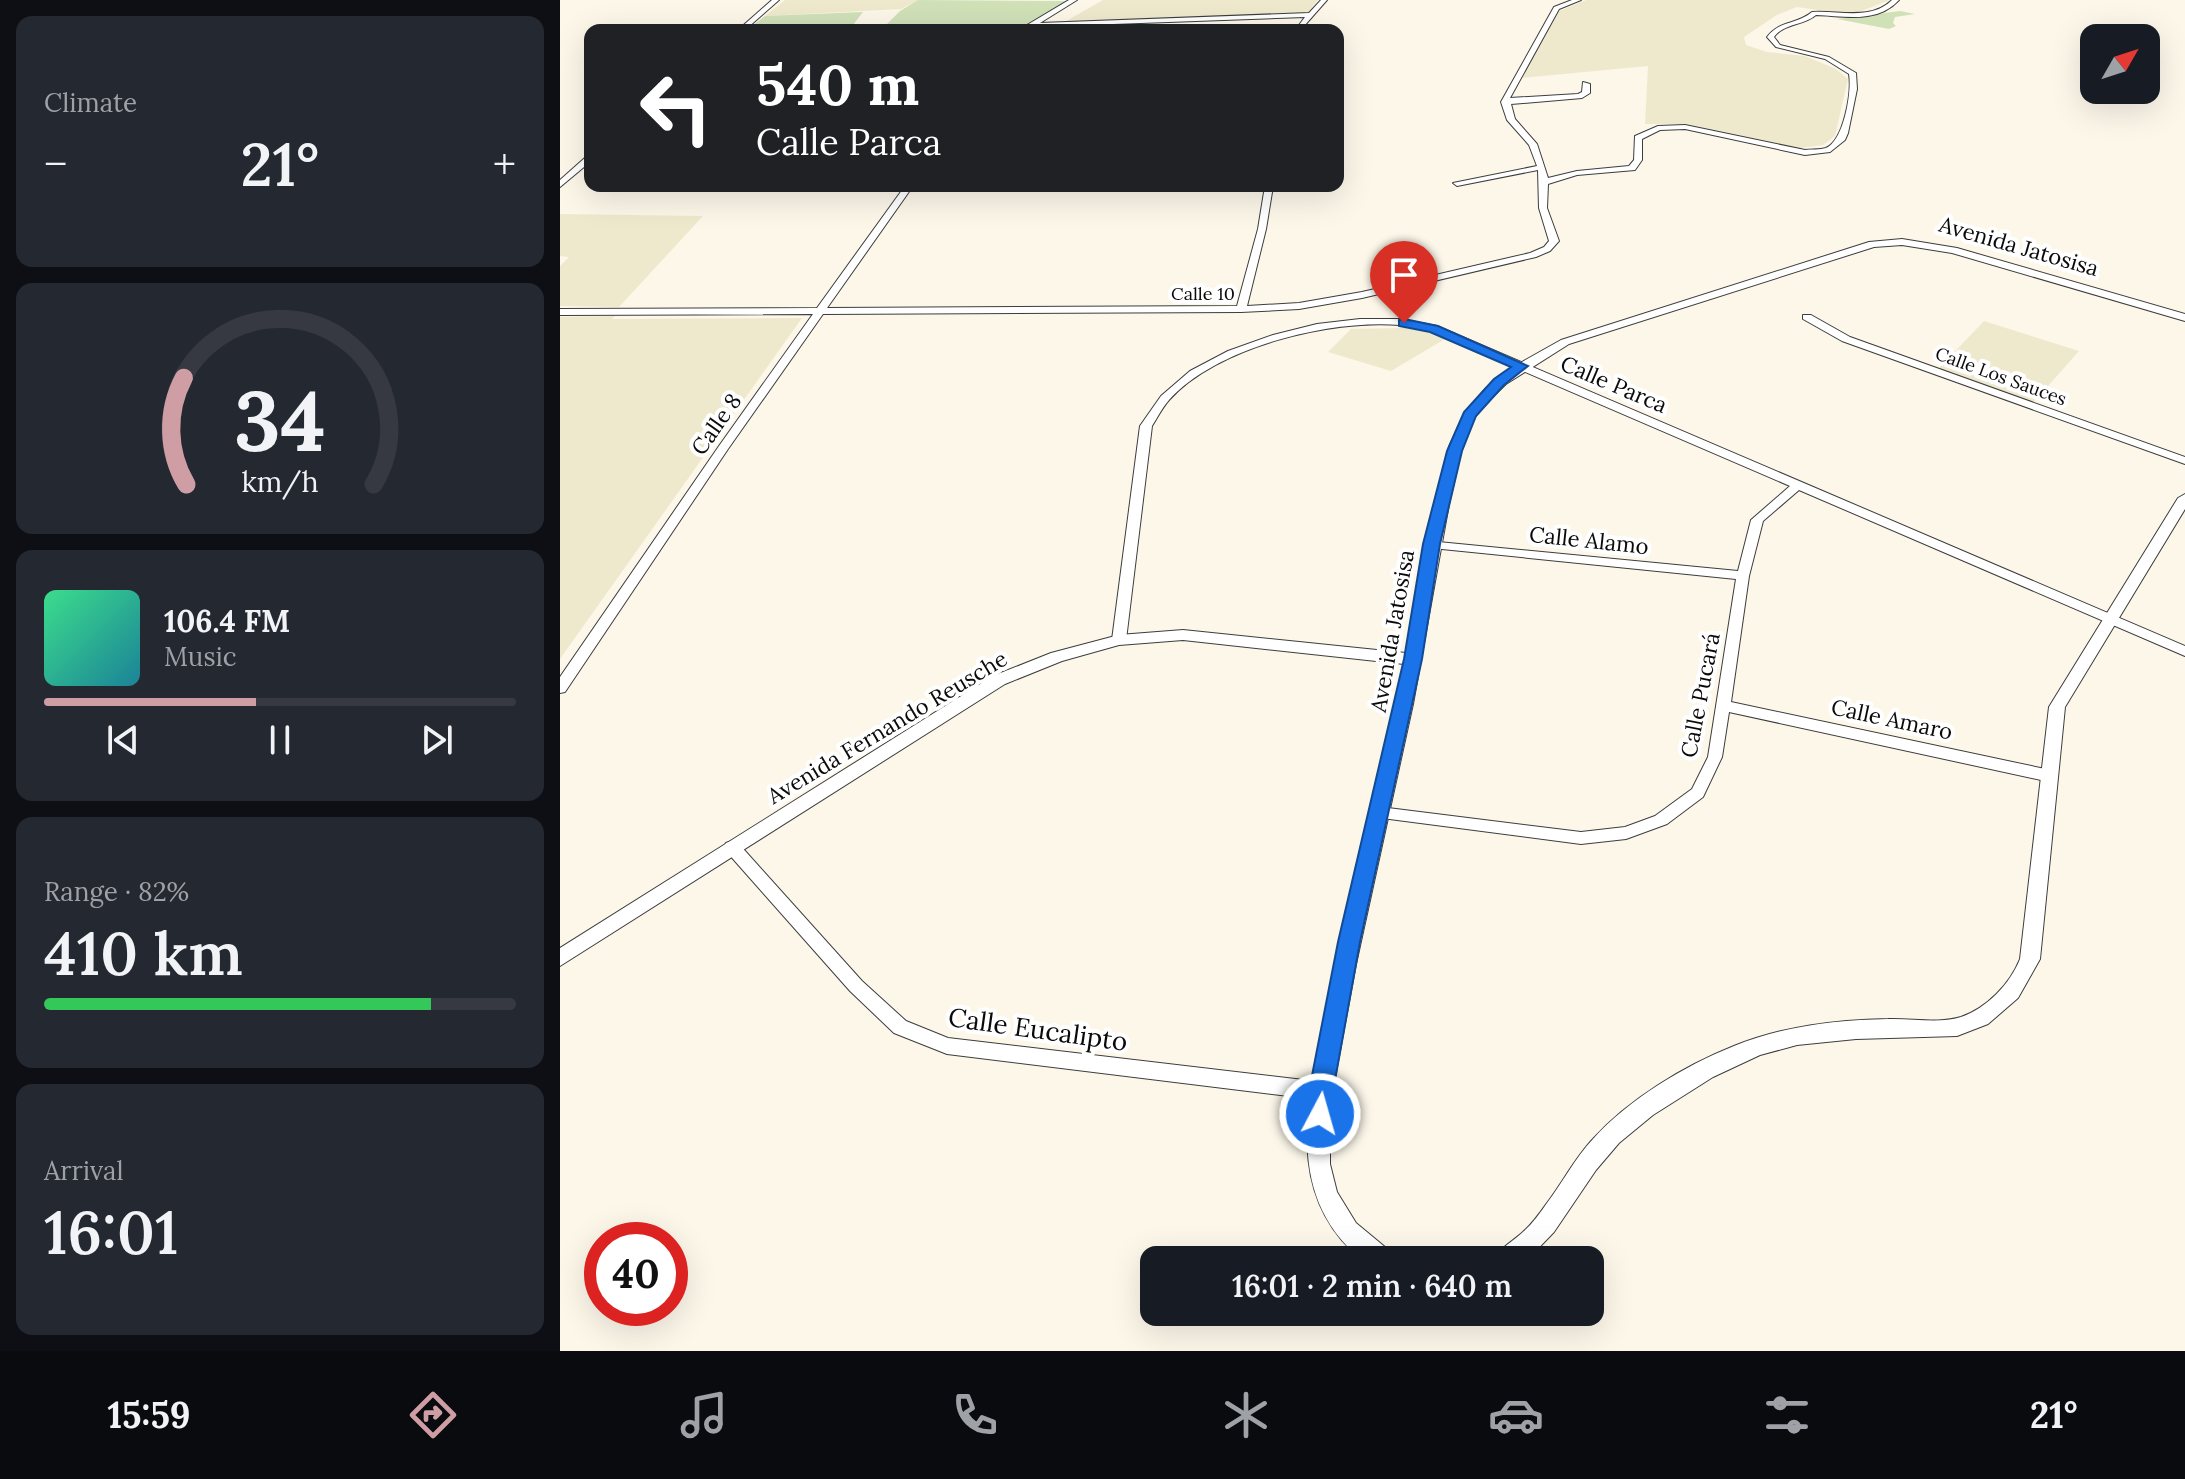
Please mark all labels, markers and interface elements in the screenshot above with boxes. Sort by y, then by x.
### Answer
north arrow [2080,24,2160,104]
map controls [2080,24,2160,104]
text: 540 m [756,49,919,120]
icon: left [624,56,728,160]
text: Climate [44,86,137,119]
text: Calle Parca [756,119,941,165]
text: 21° [241,126,319,202]
text: − [44,136,67,192]
text: + [493,136,516,192]
street label: Avenida Jatosisa [1935,210,2102,282]
pin [1370,241,1438,323]
icon: arrive [1382,253,1426,297]
street label: Calle 10 [1171,282,1235,305]
street label: Calle Los Sauces [1932,342,2070,410]
street label: Calle Parca [1556,349,1672,419]
text: 34 [234,366,326,473]
street label: Calle 8 [685,388,747,460]
text: km/h [241,463,319,500]
street label: Calle Alamo [1528,520,1650,560]
street label: Avenida Jatosisa [1364,548,1420,715]
text: 106.4 FM [164,602,290,640]
street label: Calle Pucará [1674,630,1726,760]
text: Music [164,640,237,673]
street label: Avenida Fernando Reusche [761,644,1012,810]
street label: Calle Amaro [1829,692,1955,746]
icon: previous [101,718,145,762]
icon: pause [258,718,302,762]
icon: next [415,718,459,762]
text: Range · 82% [44,875,189,908]
text: 410 km [44,915,243,991]
street label: Calle Eucalipto [946,1000,1130,1058]
position arrow [1278,1072,1362,1156]
text: Arrival [44,1154,123,1187]
text: 16:01 [44,1194,178,1270]
speed limit sign: 40 [584,1222,688,1326]
text: 16:01 · 2 min · 640 m [1232,1267,1512,1305]
icon: directions [405,1387,461,1443]
icon: music [676,1387,732,1443]
icon: phone [947,1387,1003,1443]
icon: climate [1218,1387,1274,1443]
icon: car [1488,1387,1544,1443]
icon: filters [1759,1387,1815,1443]
text: 15:59 [107,1392,191,1438]
text: 21° [2030,1392,2078,1438]

